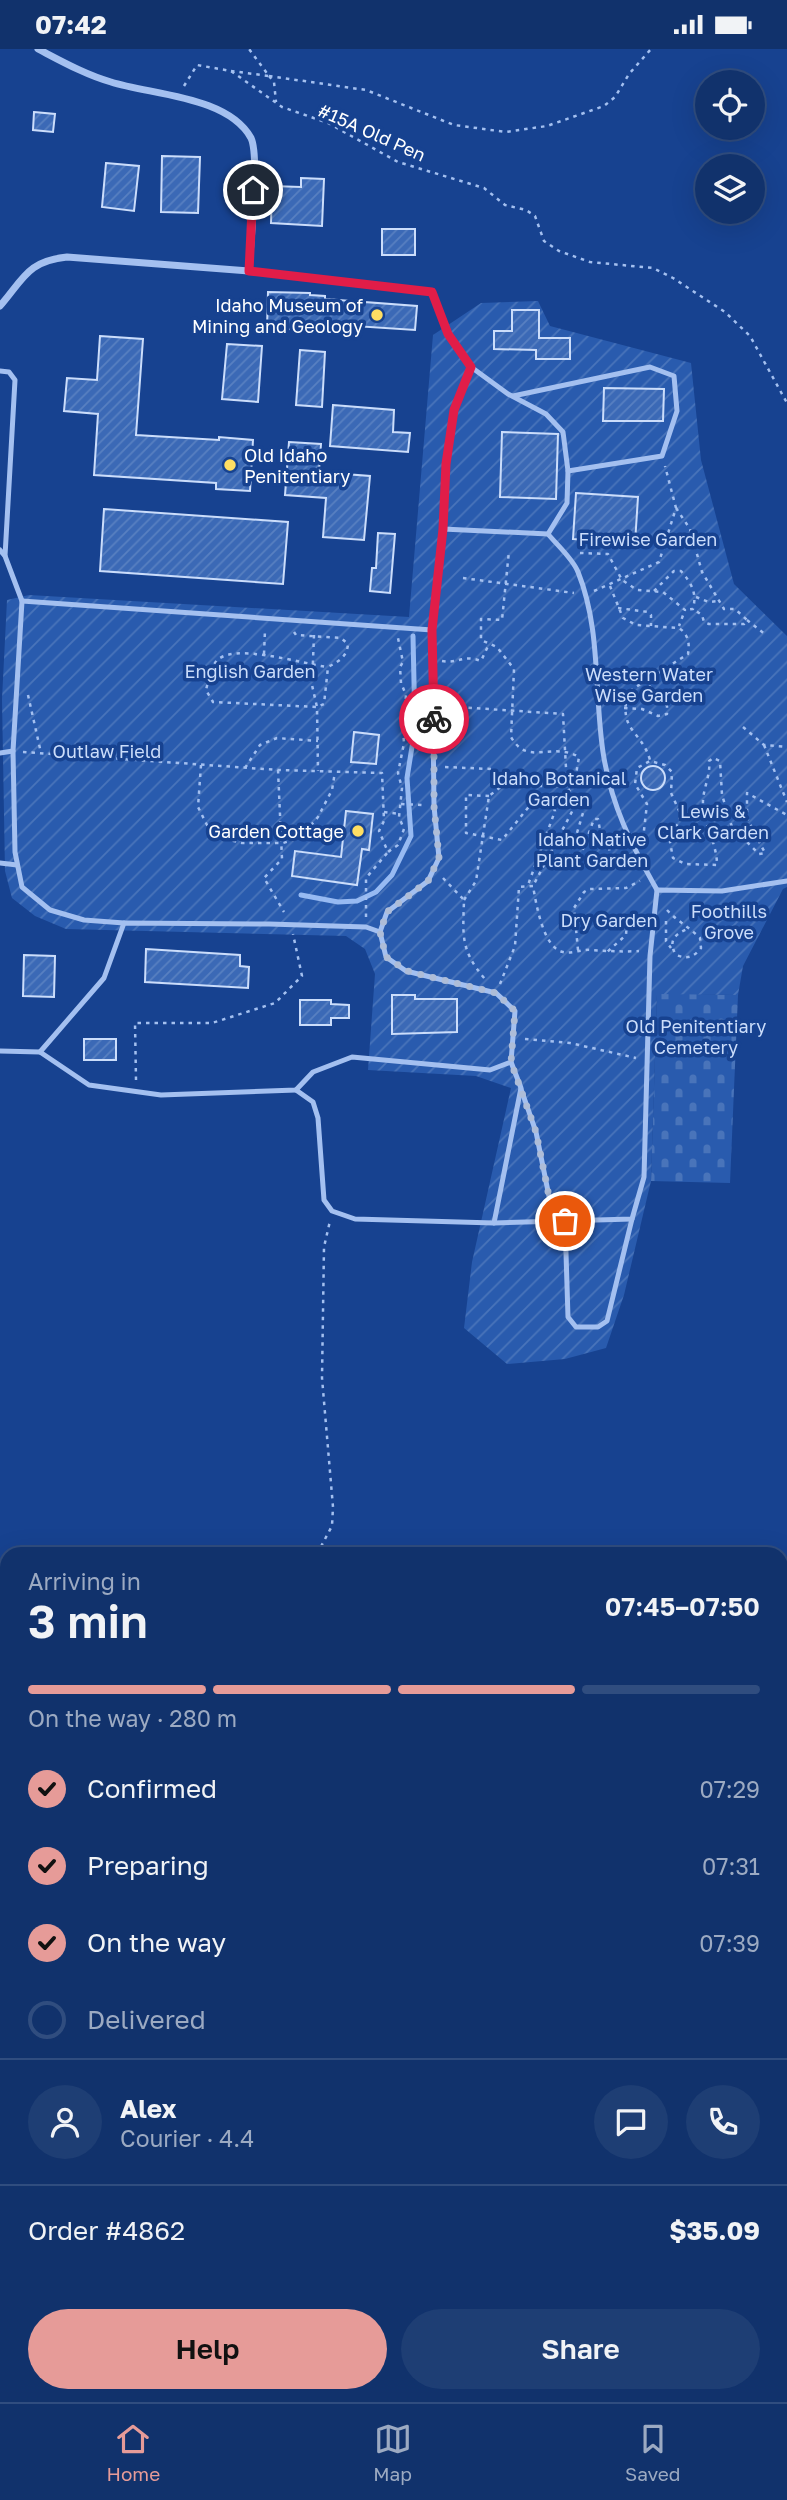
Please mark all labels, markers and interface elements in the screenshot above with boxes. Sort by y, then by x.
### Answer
text: 07:42 [35,9,107,40]
map controls [695,70,765,224]
button: locate [695,70,765,140]
street label: #15A Old Pen [315,98,429,166]
button: layers [695,154,765,224]
pin [223,160,283,220]
icon: home [234,171,272,209]
place label: Idaho Museum of Mining and Geology [192,294,363,337]
marker: Idaho Museum of Mining and Geology [369,307,385,323]
place label: Old Idaho Penitentiary [244,444,350,487]
marker: Old Idaho Penitentiary [222,457,238,473]
park label: Firewise Garden [579,528,717,550]
park label: English Garden [184,660,316,682]
park label: Western Water Wise Garden [585,663,713,706]
courier [399,684,469,754]
icon: bike [415,700,453,738]
park label: Outlaw Field [53,740,161,762]
park label: Idaho Botanical Garden [491,767,627,810]
park label: Lewis & Clark Garden [657,800,769,843]
place label: Garden Cottage [208,820,344,842]
marker: Garden Cottage [350,823,366,839]
park label: Idaho Native Plant Garden [536,828,648,871]
park label: Foothills Grove [691,900,767,943]
park label: Dry Garden [560,909,658,931]
park label: Old Penitentiary Cemetery [626,1015,766,1058]
pin [535,1191,595,1251]
icon: bag [546,1202,584,1240]
text: Arriving in [28,1567,141,1595]
text: 07:45–07:50 [605,1591,760,1622]
text: 3 min [28,1593,148,1648]
text: On the way · 280 m [28,1704,237,1732]
icon: check [28,1770,66,1808]
text: Confirmed [87,1773,217,1804]
text: 07:29 [699,1775,760,1803]
icon: check [28,1847,66,1885]
text: Preparing [87,1850,209,1881]
text: 07:31 [702,1852,760,1880]
icon: check [28,1924,66,1962]
text: On the way [87,1927,226,1958]
text: 07:39 [699,1929,760,1957]
text: Delivered [87,2004,206,2035]
button: person [28,2085,102,2159]
button: chat [594,2085,668,2159]
button: phone [686,2085,760,2159]
text: Alex [120,2093,177,2124]
text: Courier · 4.4 [120,2124,254,2152]
text: Order #4862 [28,2215,185,2246]
text: $35.09 [669,2215,760,2246]
button: Help [28,2309,387,2389]
button: Share [401,2309,760,2389]
tab: Home [107,2420,160,2485]
tab: Map [373,2420,412,2485]
tab: Saved [625,2420,680,2485]

